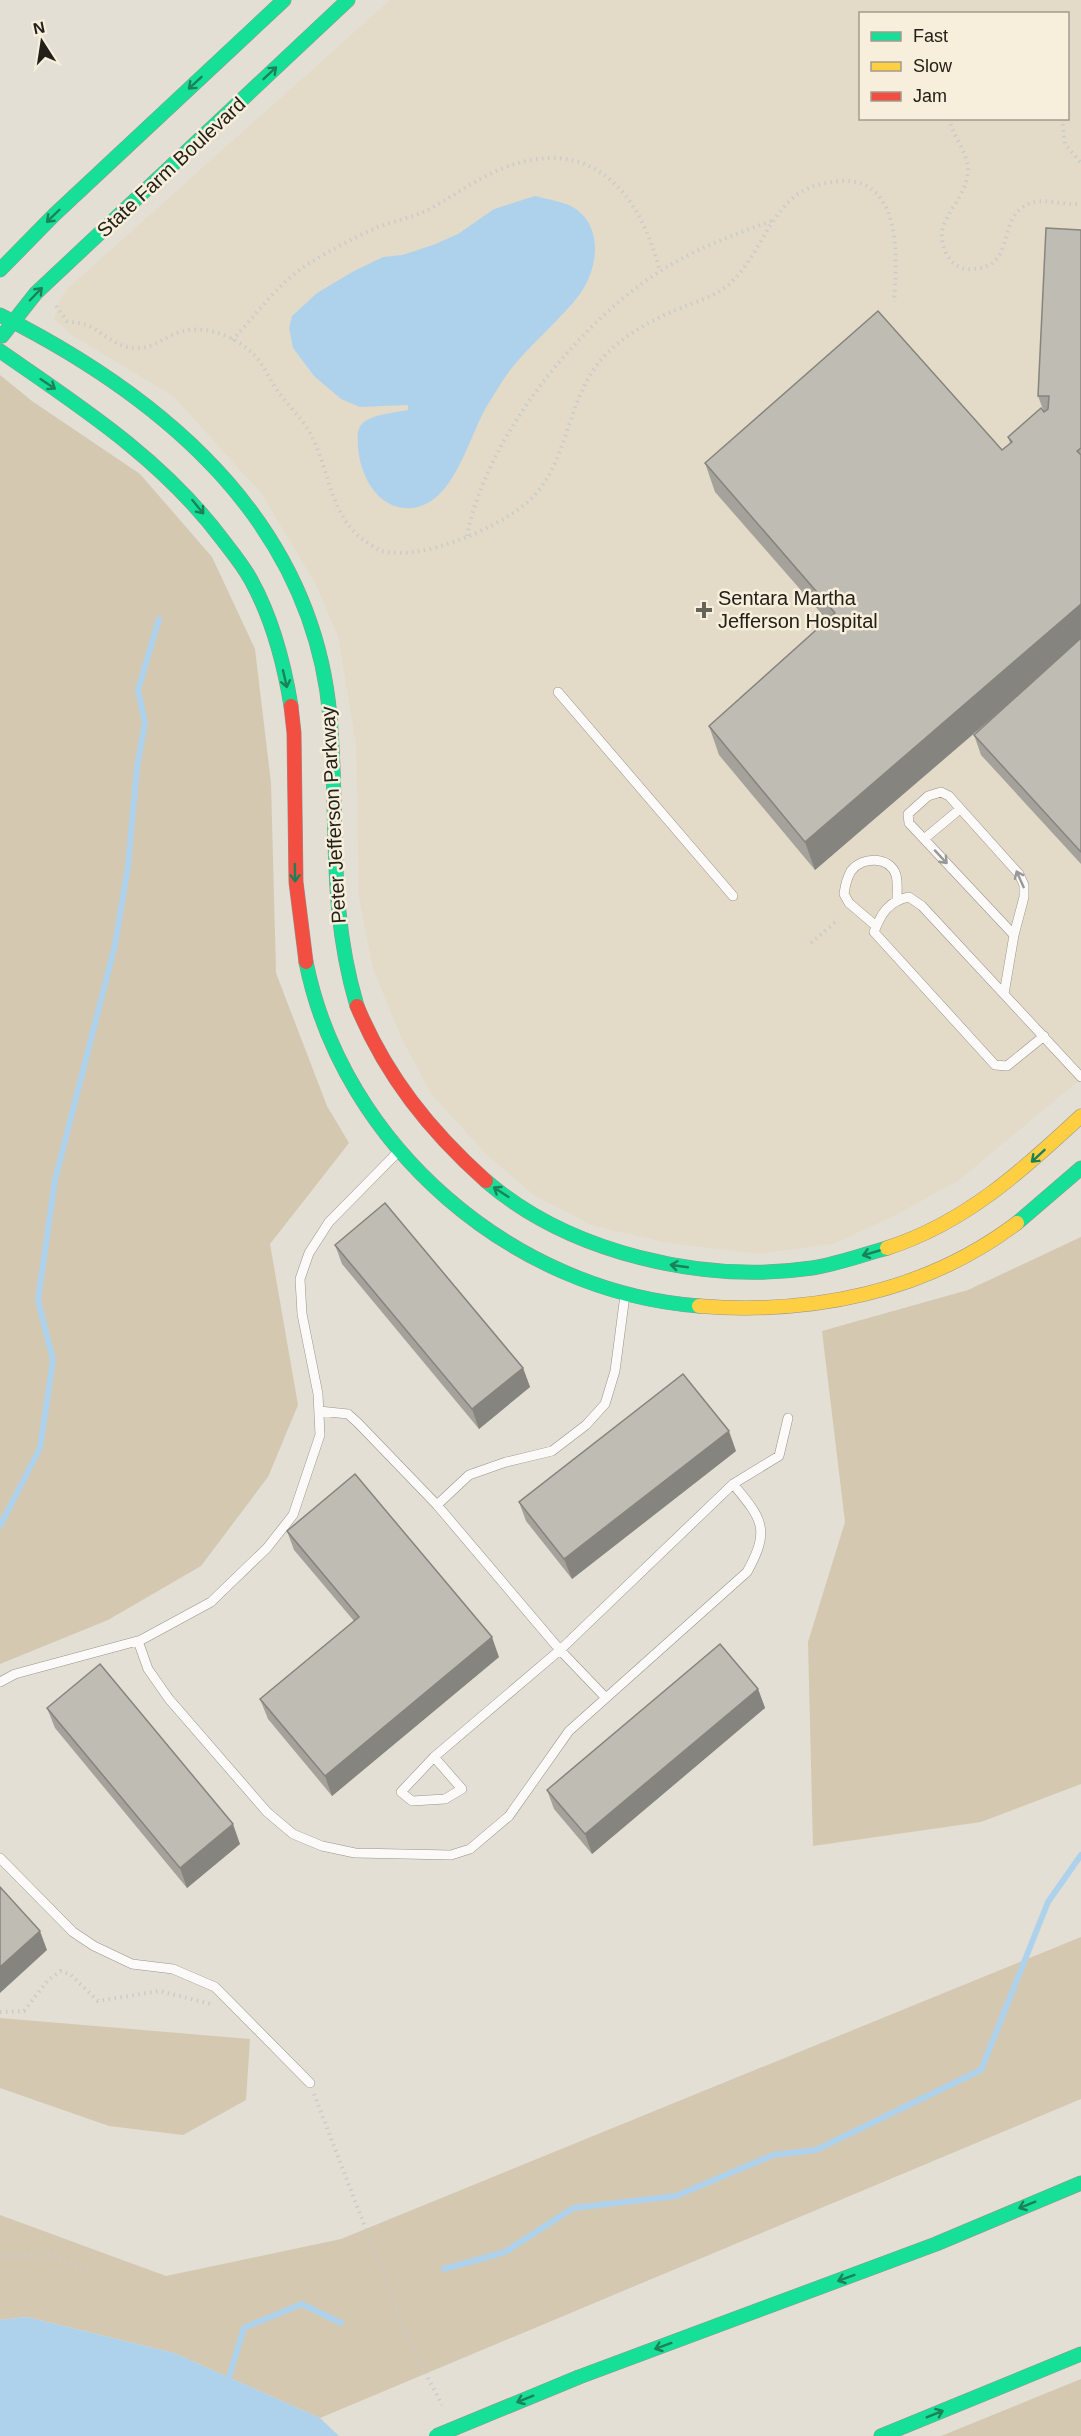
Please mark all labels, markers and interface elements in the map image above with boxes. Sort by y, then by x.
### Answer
north arrow [12,12,72,72]
legend [859,12,1069,120]
text: N [32,18,46,37]
text: Fast [913,26,948,46]
text: Slow [913,56,953,76]
one-way arrow [262,67,277,81]
one-way arrow [188,76,203,90]
text: Jam [913,86,947,106]
street label: State Farm Boulevard [92,93,250,241]
one-way arrow [46,209,61,223]
one-way arrow [29,286,44,301]
one-way arrow [40,378,56,390]
one-way arrow [192,499,205,515]
place label: Sentara Martha Jefferson Hospital [718,587,878,632]
marker: Sentara Martha Jefferson Hospital [695,601,713,619]
one-way arrow [279,669,291,688]
street label: Peter Jefferson Parkway [316,706,350,924]
one-way arrow [934,850,948,865]
one-way arrow [289,862,301,882]
one-way arrow [1014,871,1025,889]
one-way arrow [1031,1149,1046,1163]
one-way arrow [493,1186,509,1198]
one-way arrow [862,1248,881,1259]
one-way arrow [669,1260,689,1271]
one-way arrow [1018,2200,1037,2211]
one-way arrow [837,2273,856,2284]
one-way arrow [654,2341,673,2352]
one-way arrow [517,2394,535,2405]
one-way arrow [925,2408,943,2419]

